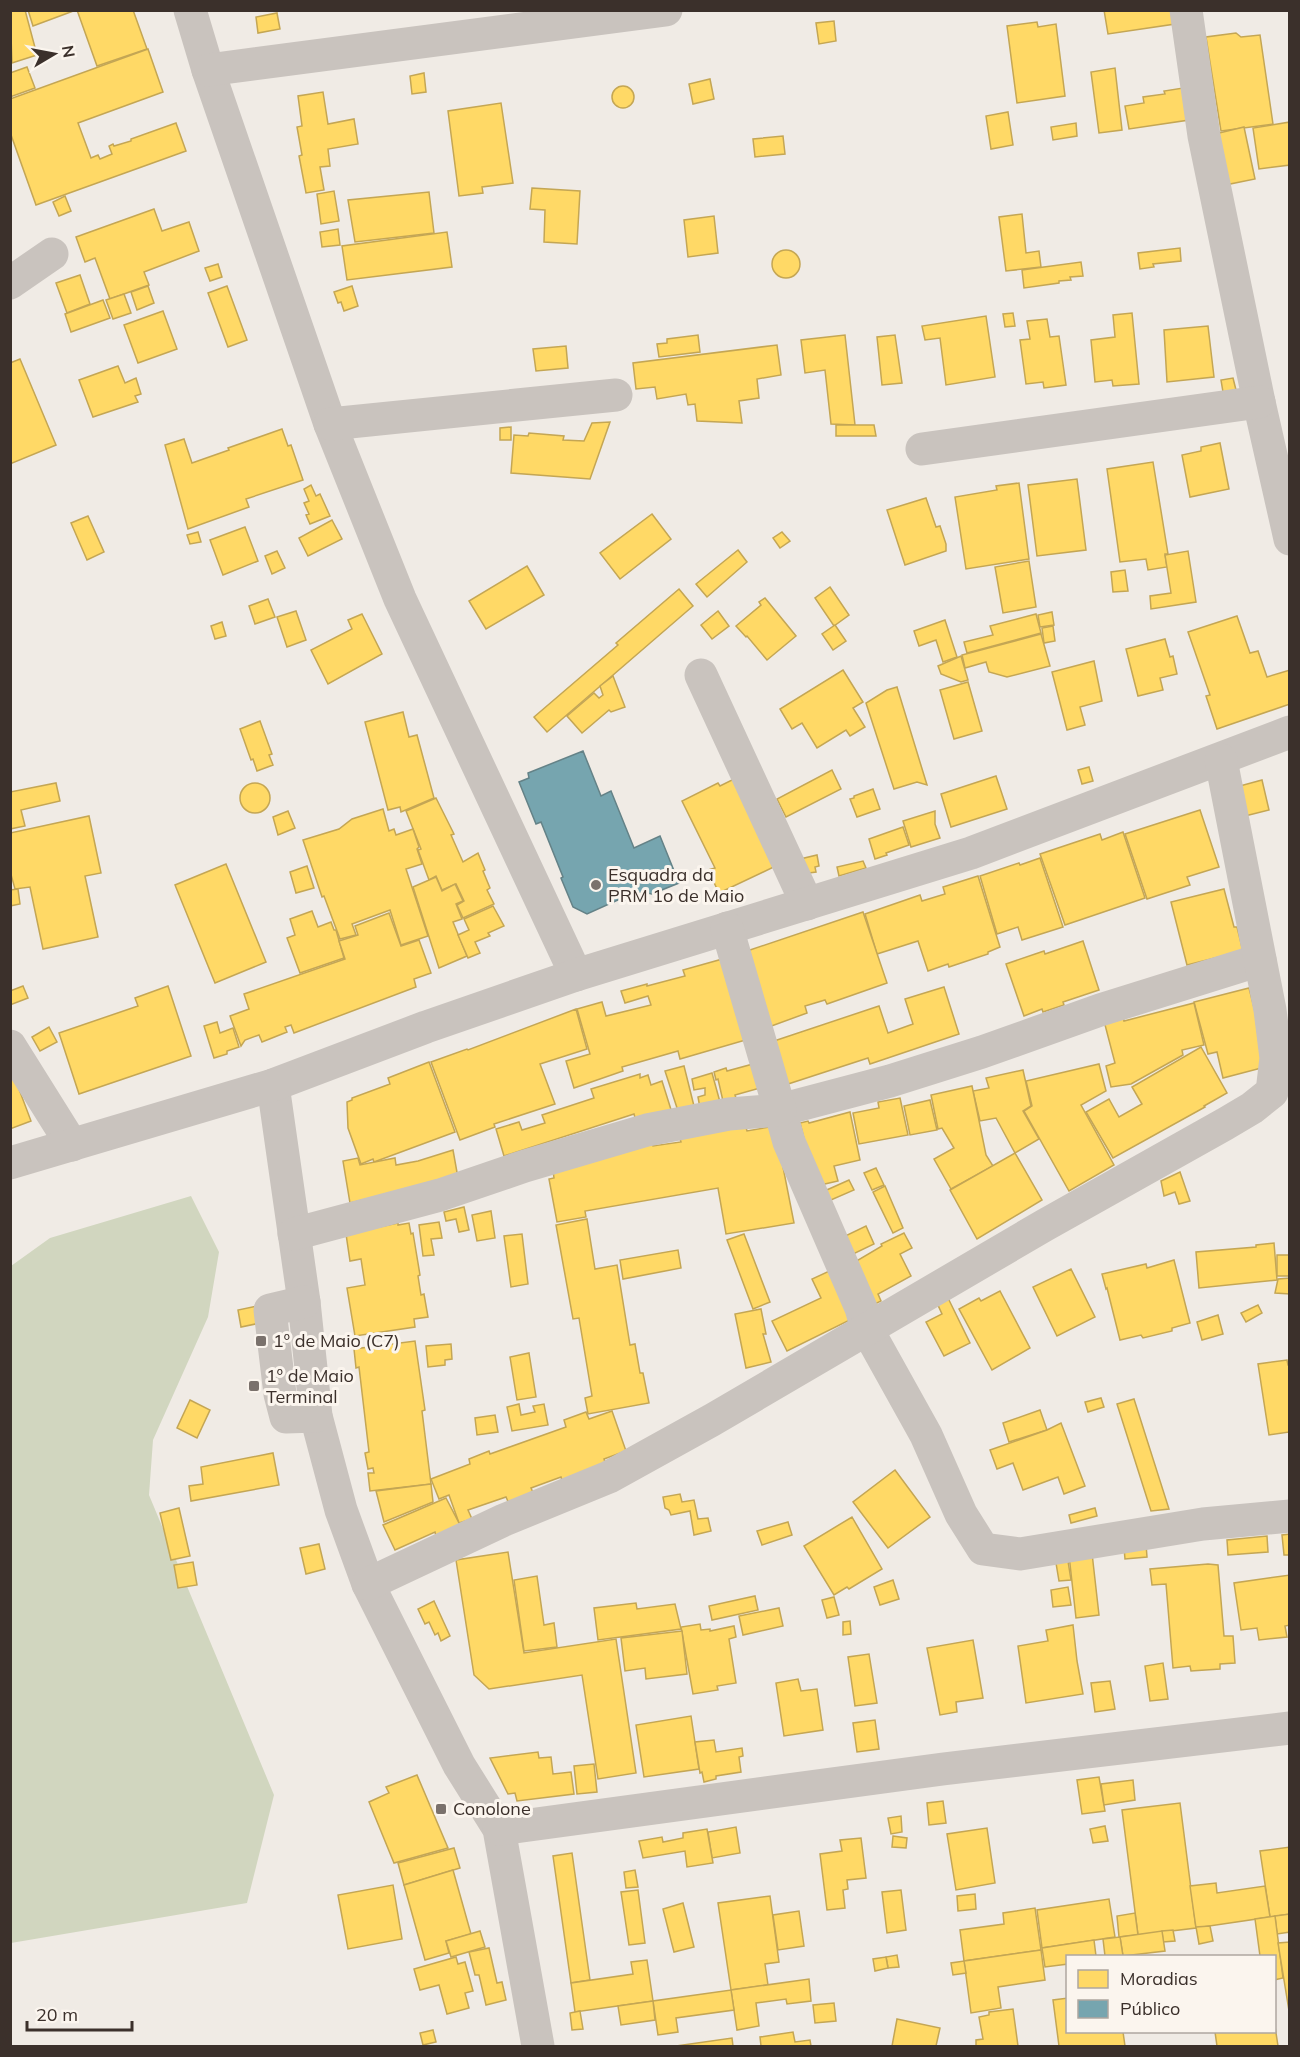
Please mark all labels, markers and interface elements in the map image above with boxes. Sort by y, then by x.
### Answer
north arrow [24,24,84,84]
text: N [58,44,80,59]
place label: Esquadra da PRM 1o de Maio [608,863,744,907]
marker: Esquadra da PRM 1o de Maio [589,878,603,892]
place label: 1º de Maio (C7) [273,1329,400,1352]
marker: 1º de Maio (C7) [254,1334,268,1348]
place label: 1º de Maio Terminal [266,1364,354,1408]
marker: 1º de Maio Terminal [247,1379,261,1393]
place label: Conolone [453,1797,531,1820]
marker: Conolone [434,1802,448,1816]
legend [1066,1955,1276,2033]
text: Moradias [1120,1967,1198,1990]
scale bar [27,1994,132,2032]
text: Público [1120,1997,1180,2020]
text: 20 m [36,2003,78,2026]

